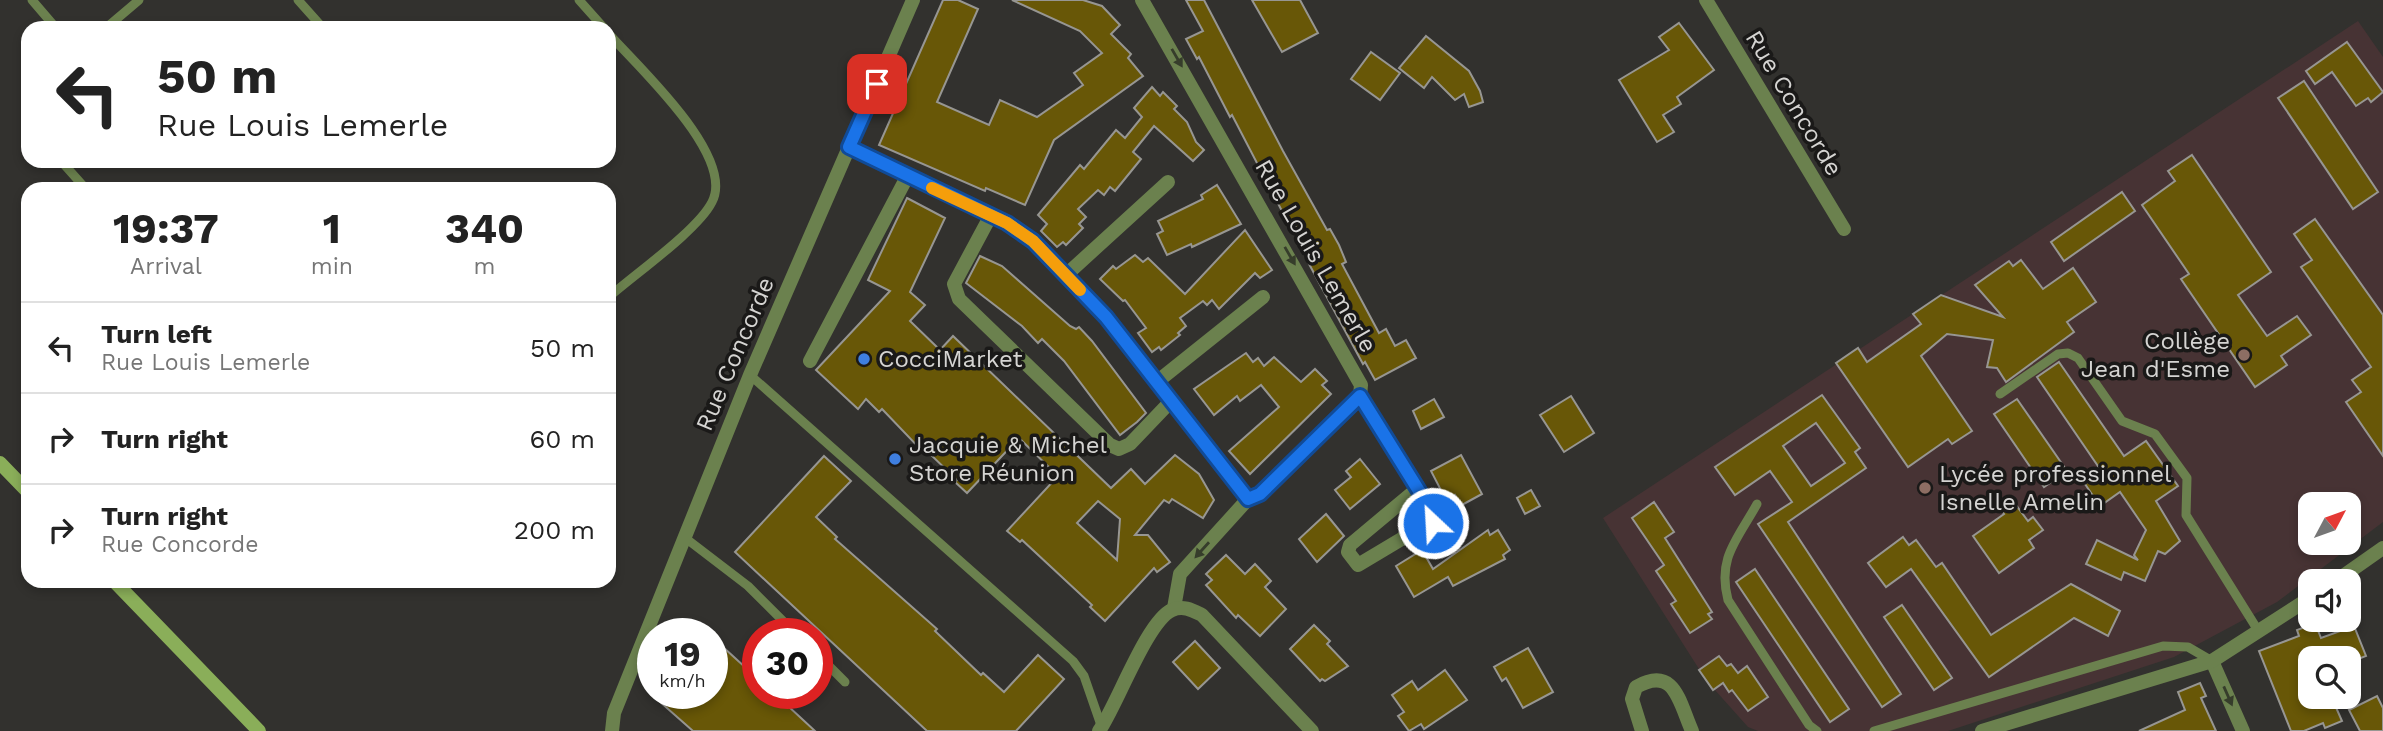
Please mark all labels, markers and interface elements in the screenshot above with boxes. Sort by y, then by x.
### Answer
street label: Rue Concorde [1740,25,1848,181]
text: 50 m [157,47,277,105]
icon: left [42,49,133,140]
one-way arrow [1171,49,1183,68]
pin [847,54,907,114]
icon: arrive [858,65,896,103]
text: Rue Louis Lemerle [157,106,448,144]
street label: Rue Louis Lemerle [1249,154,1383,358]
text: 19:37 [113,204,219,253]
text: 1 [323,204,341,253]
text: 340 [445,204,524,253]
one-way arrow [1284,246,1296,266]
text: Arrival [130,253,202,280]
text: min [311,253,353,280]
text: m [474,253,495,280]
street label: Rue Concorde [690,273,780,435]
text: Turn left [101,319,212,349]
place label: Collège Jean d'Esme [2081,327,2230,383]
icon: left [42,329,80,367]
text: 50 m [530,333,595,363]
place label: CocciMarket [878,345,1023,373]
marker: Collège Jean d'Esme [2236,347,2252,363]
text: Rue Louis Lemerle [101,349,310,376]
marker: CocciMarket [856,351,872,367]
icon: right [42,420,80,458]
text: Turn right [101,424,228,454]
text: 60 m [529,424,595,454]
place label: Jacquie & Michel Store Réunion [909,431,1108,487]
marker: Jacquie & Michel Store Réunion [887,451,903,467]
place label: Lycée professionnel Isnelle Amelin [1939,460,2172,516]
marker: Lycée professionnel Isnelle Amelin [1917,480,1933,496]
position arrow [1396,486,1470,560]
north arrow [2298,492,2361,555]
map controls [2298,492,2361,709]
text: Turn right [101,501,228,531]
icon: right [42,511,80,549]
text: 200 m [514,515,595,545]
text: Rue Concorde [101,531,259,558]
one-way arrow [1194,541,1210,559]
button: sound [2298,569,2361,632]
speed limit sign: 30 [742,618,833,709]
text: 19 [664,633,701,675]
button: search [2298,646,2361,709]
text: km/h [659,670,706,691]
one-way arrow [2222,686,2234,706]

